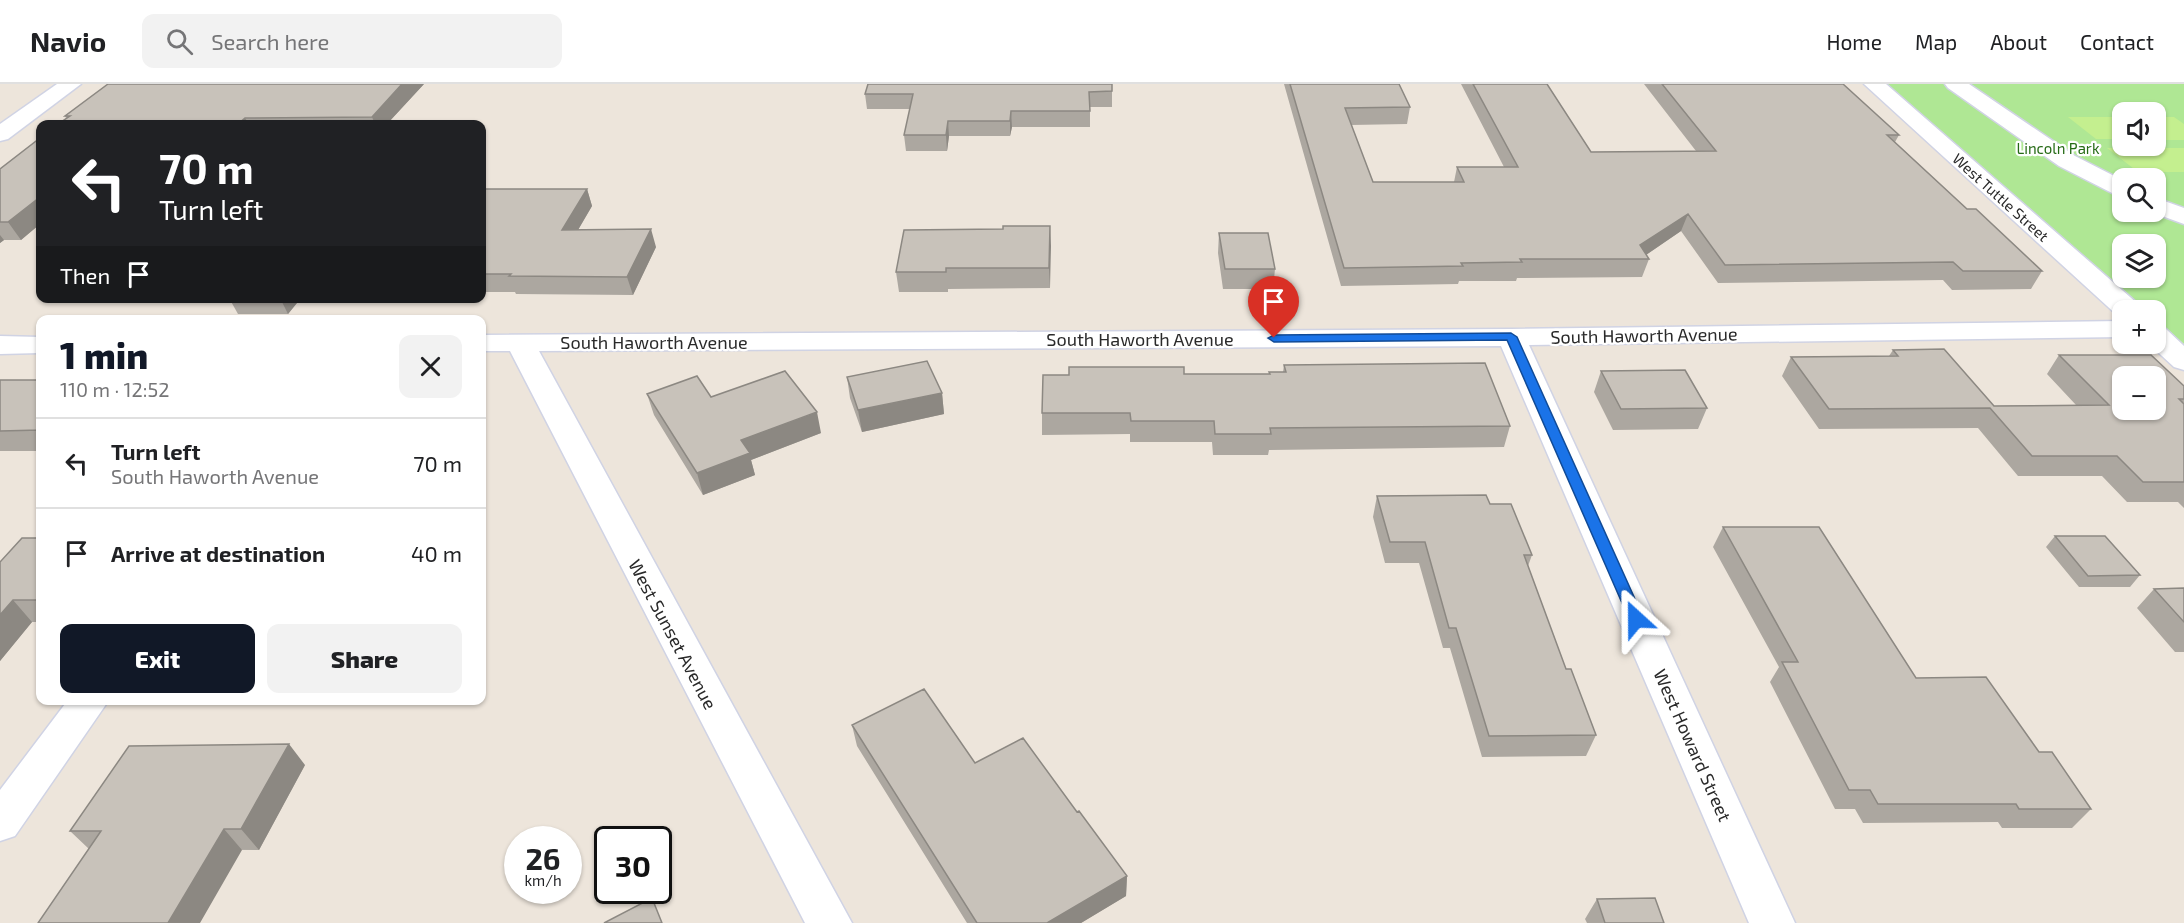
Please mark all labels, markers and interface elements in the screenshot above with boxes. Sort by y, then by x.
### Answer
search box [142,14,562,68]
text: Navio [30,24,106,58]
icon: search [163,25,196,58]
text: Search here [211,28,329,54]
text: Home [1826,29,1882,54]
text: Map [1915,29,1957,54]
text: About [1990,29,2047,54]
text: Contact [2080,29,2154,54]
map controls [2112,102,2166,420]
button: sound [2112,102,2166,156]
park label: Lincoln Park [2016,139,2100,157]
text: 70 m [159,142,254,192]
icon: left [60,144,138,222]
street label: West Tuttle Street [1949,149,2053,245]
button: search [2112,168,2166,222]
text: Turn left [159,193,263,225]
button: layers [2112,234,2166,288]
icon: arrive [122,258,155,291]
text: Then [60,262,110,288]
pin [1248,276,1299,338]
icon: arrive [1257,285,1290,318]
button: + [2112,300,2166,354]
street label: South Haworth Avenue [1550,322,1738,348]
street label: South Haworth Avenue [1046,328,1234,350]
street label: South Haworth Avenue [560,331,748,353]
text: 1 min [60,333,148,376]
button: close [399,335,462,398]
button: − [2112,366,2166,420]
text: 110 m · 12:52 [60,377,169,401]
text: Turn left [111,438,200,464]
icon: left [60,447,93,480]
text: 70 m [413,450,462,476]
text: South Haworth Avenue [111,464,319,488]
icon: arrive [60,537,93,570]
text: Arrive at destination [111,540,325,566]
text: 40 m [411,540,462,566]
street label: West Sunset Avenue [624,555,722,713]
position arrow [1604,587,1668,651]
button: Exit [60,624,255,693]
button: Share [267,624,462,693]
street label: West Howard Street [1649,665,1737,825]
speed limit sign: 30 [594,826,672,904]
text: 26 [525,840,561,876]
text: km/h [524,871,562,889]

